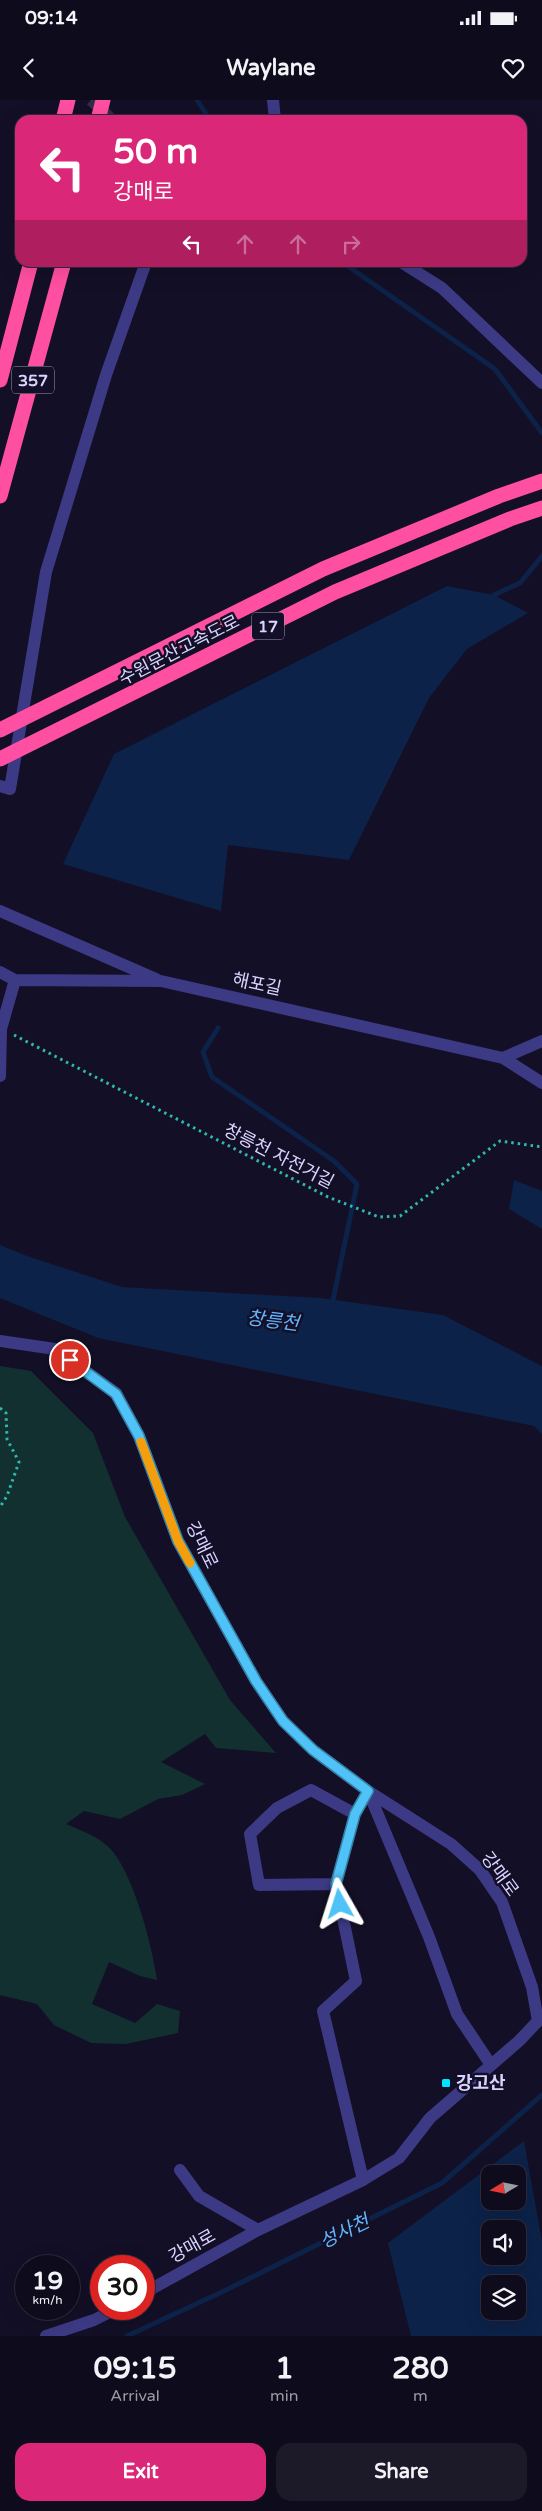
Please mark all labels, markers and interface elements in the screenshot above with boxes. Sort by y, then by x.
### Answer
text: 09:14 [25,7,78,29]
icon: back [15,54,43,82]
icon: heart [499,54,527,82]
text: Waylane [226,55,316,81]
text: 50 m [113,131,198,173]
icon: left [30,135,95,200]
text: 강매로 [113,179,174,205]
icon: left [178,230,206,258]
icon: ahead [231,230,259,258]
icon: ahead [284,230,312,258]
icon: right [337,230,365,258]
road number: 357 [12,366,54,394]
street label: 수원문산고속도로 [115,610,243,690]
road number: 17 [252,612,284,640]
street label: 해포길 [230,968,284,1000]
street label: 창릉천 자전거길 [220,1119,338,1193]
water label: 창릉천 [246,1307,302,1335]
pin [49,1339,91,1381]
icon: arrive [56,1346,84,1374]
street label: 강매로 [181,1518,223,1572]
street label: 강매로 [476,1847,524,1901]
position arrow [313,1877,365,1929]
place label: 강고산 [456,2072,506,2094]
marker: 강고산 [440,2077,452,2089]
north arrow [481,2165,526,2210]
map controls [481,2165,526,2320]
water label: 성사천 [316,2210,374,2253]
button: sound [481,2220,526,2265]
street label: 강매로 [165,2224,219,2268]
speed limit sign: 30 [90,2255,155,2320]
text: 19 [32,2266,63,2296]
button: layers [481,2275,526,2320]
text: km/h [32,2293,63,2307]
text: 09:15 [93,2350,177,2387]
text: 1 [275,2350,294,2387]
text: 280 [392,2350,449,2387]
text: Arrival [110,2386,160,2406]
text: min [270,2386,299,2406]
text: m [413,2386,428,2406]
button: Exit [15,2443,266,2501]
button: Share [276,2443,527,2501]

